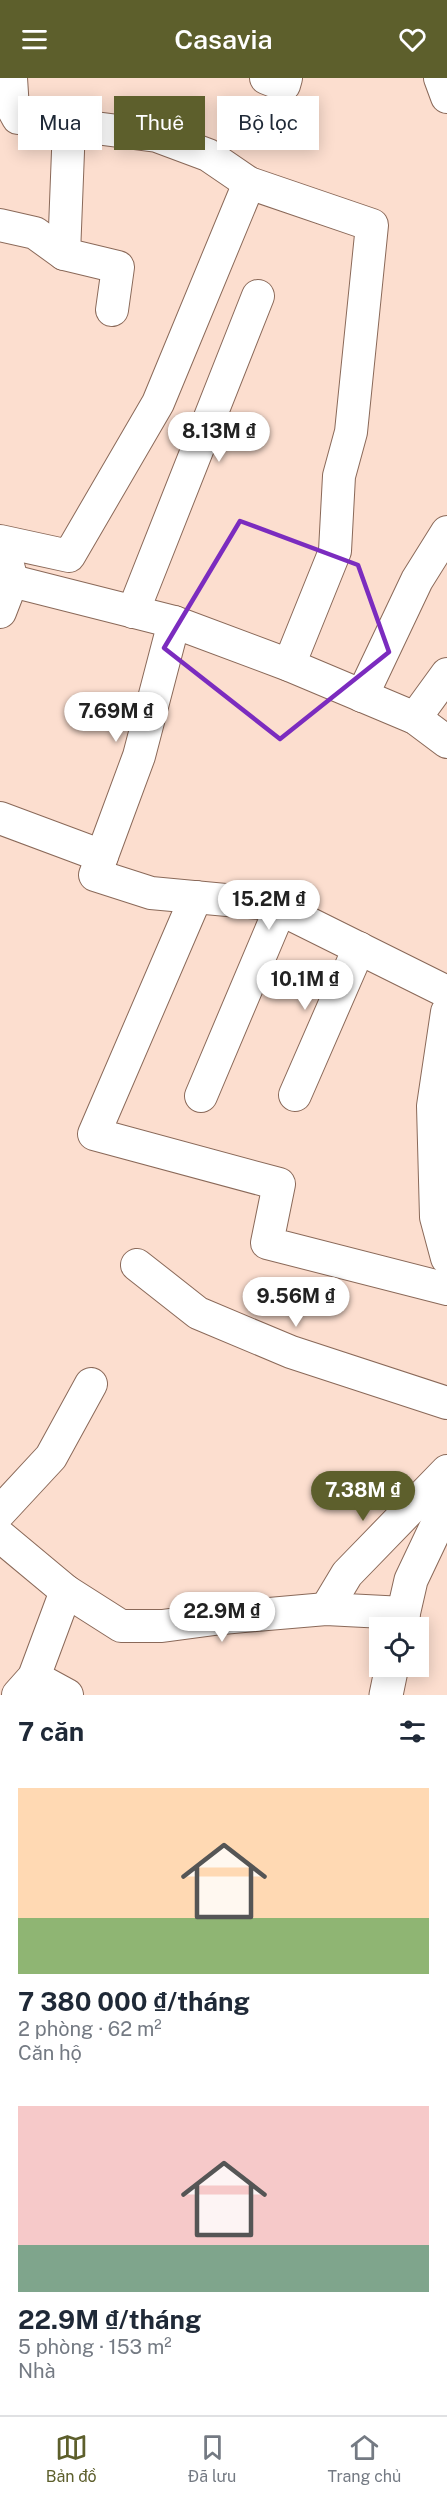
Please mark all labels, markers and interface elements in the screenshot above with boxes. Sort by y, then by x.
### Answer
icon: menu [18,23,51,56]
text: Casavia [174,23,273,55]
icon: heart [396,23,429,56]
chip: Mua [18,96,102,150]
chip: Thuê [114,96,205,150]
chip: Bộ lọc [217,96,319,150]
pin: 8.13M ₫ [164,412,274,463]
text: 8.13M ₫ [182,419,256,443]
pin: 7.69M ₫ [61,692,171,743]
text: 7.69M ₫ [78,699,154,723]
pin: 15.2M ₫ [214,880,324,931]
text: 15.2M ₫ [232,887,306,911]
pin: 10.1M ₫ [250,960,360,1011]
text: 10.1M ₫ [271,967,339,991]
pin: 9.56M ₫ [241,1277,351,1328]
text: 9.56M ₫ [257,1284,335,1308]
pin: 7.38M ₫ [308,1471,418,1522]
text: 7.38M ₫ [325,1478,401,1502]
pin: 22.9M ₫ [167,1592,277,1643]
text: 22.9M ₫ [183,1599,261,1623]
map controls [369,1617,429,1677]
button: locate [369,1617,429,1677]
icon: filters [396,1715,429,1748]
text: 7 căn [18,1716,84,1747]
icon: home [170,1827,278,1935]
text: 7 380 000 ₫/tháng [18,1986,250,2017]
text: 2 phòng · 62 m² [18,2017,162,2041]
text: Căn hộ [18,2041,82,2065]
icon: home [170,2145,278,2253]
text: 22.9M ₫/tháng [18,2304,201,2335]
text: 5 phòng · 153 m² [18,2335,172,2359]
text: Nhà [18,2359,56,2383]
tab: Bản đồ [46,2431,97,2486]
tab: Đã lưu [188,2431,236,2486]
tab: Trang chủ [328,2431,401,2486]

